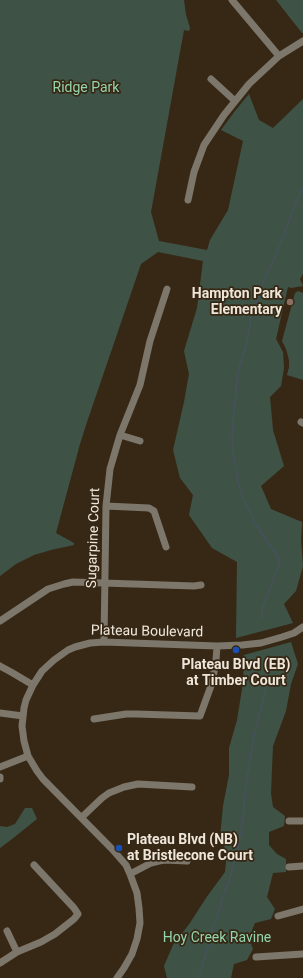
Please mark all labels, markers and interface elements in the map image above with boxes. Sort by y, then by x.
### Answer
park label: Ridge Park [53,80,119,96]
place label: Hampton Park Elementary [192,286,282,318]
marker: Hampton Park Elementary [285,297,295,307]
street label: Sugarpine Court [84,487,104,589]
street label: Plateau Boulevard [91,623,203,641]
marker: Plateau Blvd (EB) at Timber Court [231,645,241,655]
place label: Plateau Blvd (EB) at Timber Court [182,657,290,690]
place label: Plateau Blvd (NB) at Bristlecone Court [127,832,253,864]
marker: Plateau Blvd (NB) at Bristlecone Court [114,843,124,853]
park label: Hoy Creek Ravine [163,930,271,946]

